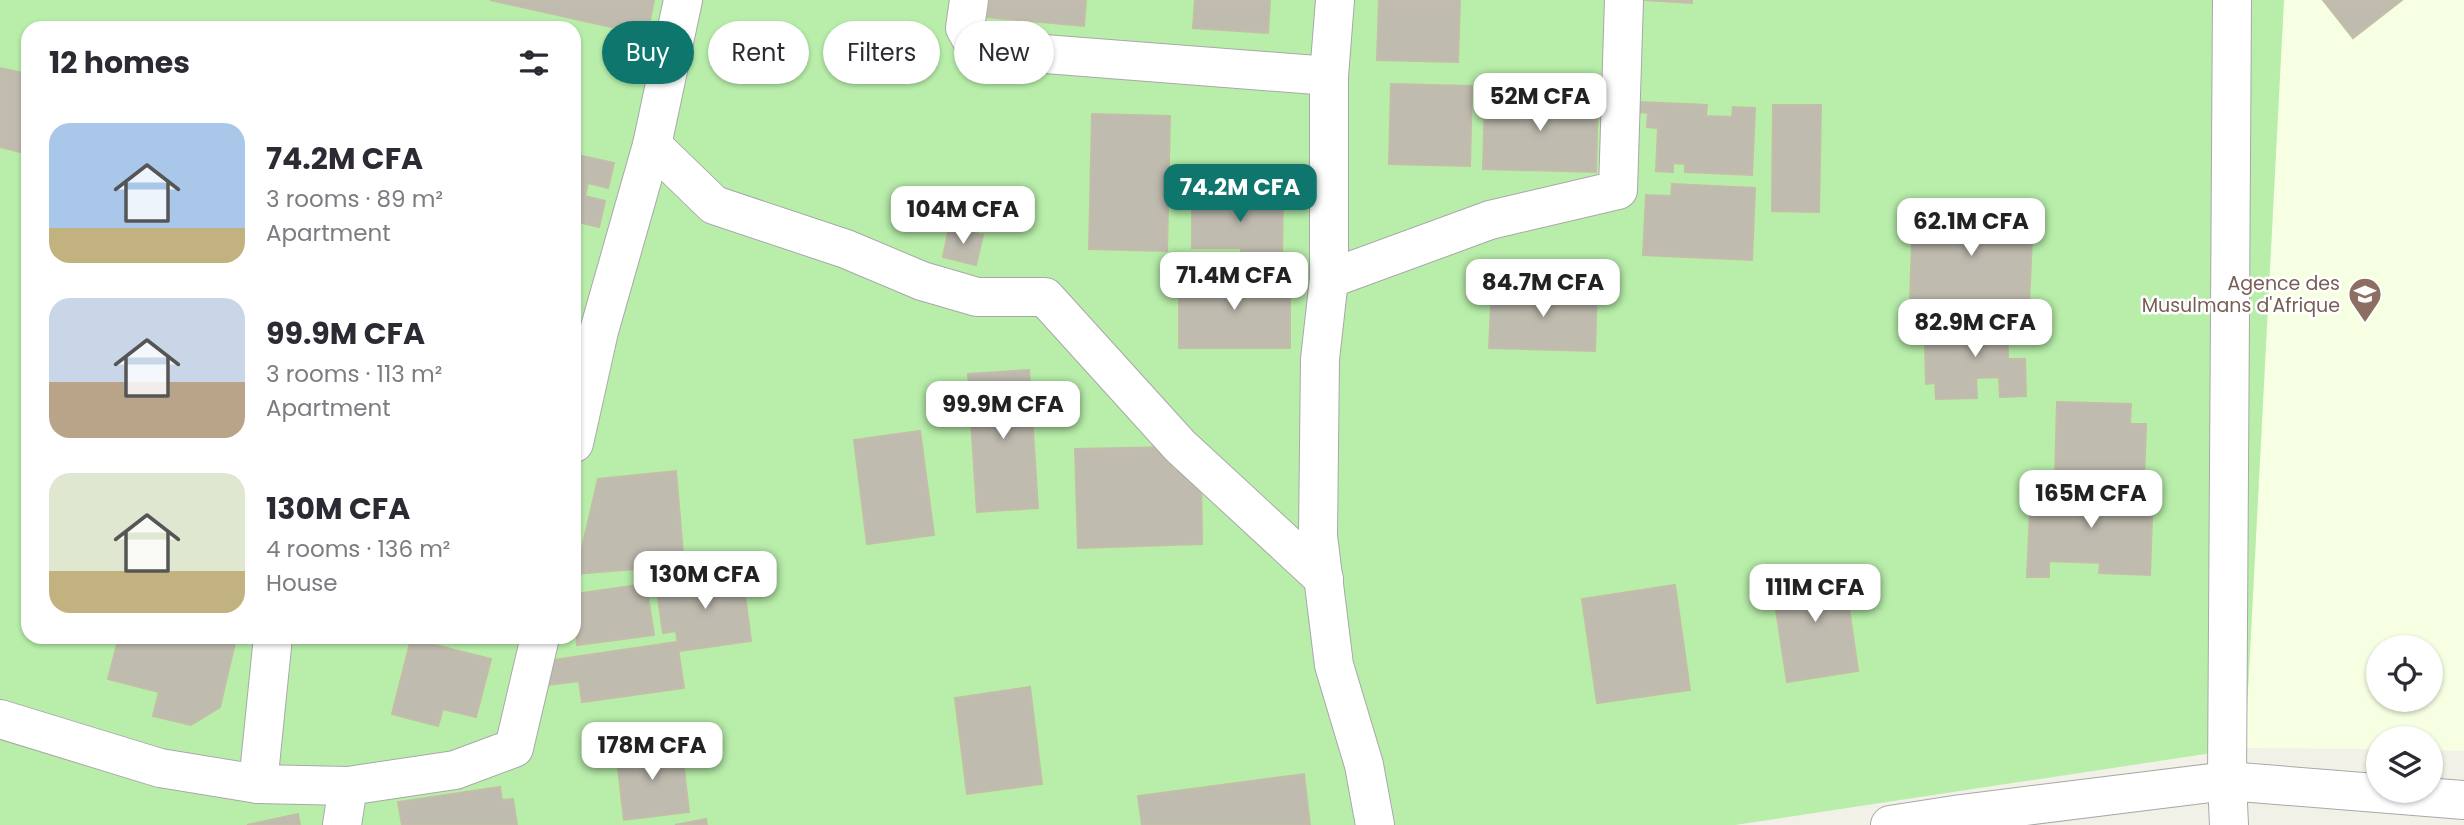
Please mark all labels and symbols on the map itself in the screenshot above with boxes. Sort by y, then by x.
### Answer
pin: 52M CFA [1475,74,1605,133]
pin: 74.2M CFA [1160,164,1320,224]
pin: 104M CFA [891,187,1035,246]
pin: 62.1M CFA [1891,198,2051,258]
pin: 71.4M CFA [1154,252,1314,312]
pin: 84.7M CFA [1463,260,1623,319]
place label: Agence des Musulmans d'Afrique [2142,270,2340,319]
school or university icon: Agence des Musulmans d'Afrique [2346,275,2384,324]
pin: 82.9M CFA [1895,300,2055,359]
pin: 99.9M CFA [923,382,1083,441]
pin: 165M CFA [2019,470,2163,530]
pin: 130M CFA [633,552,777,611]
pin: 111M CFA [1743,564,1887,624]
pin: 178M CFA [580,722,724,782]

